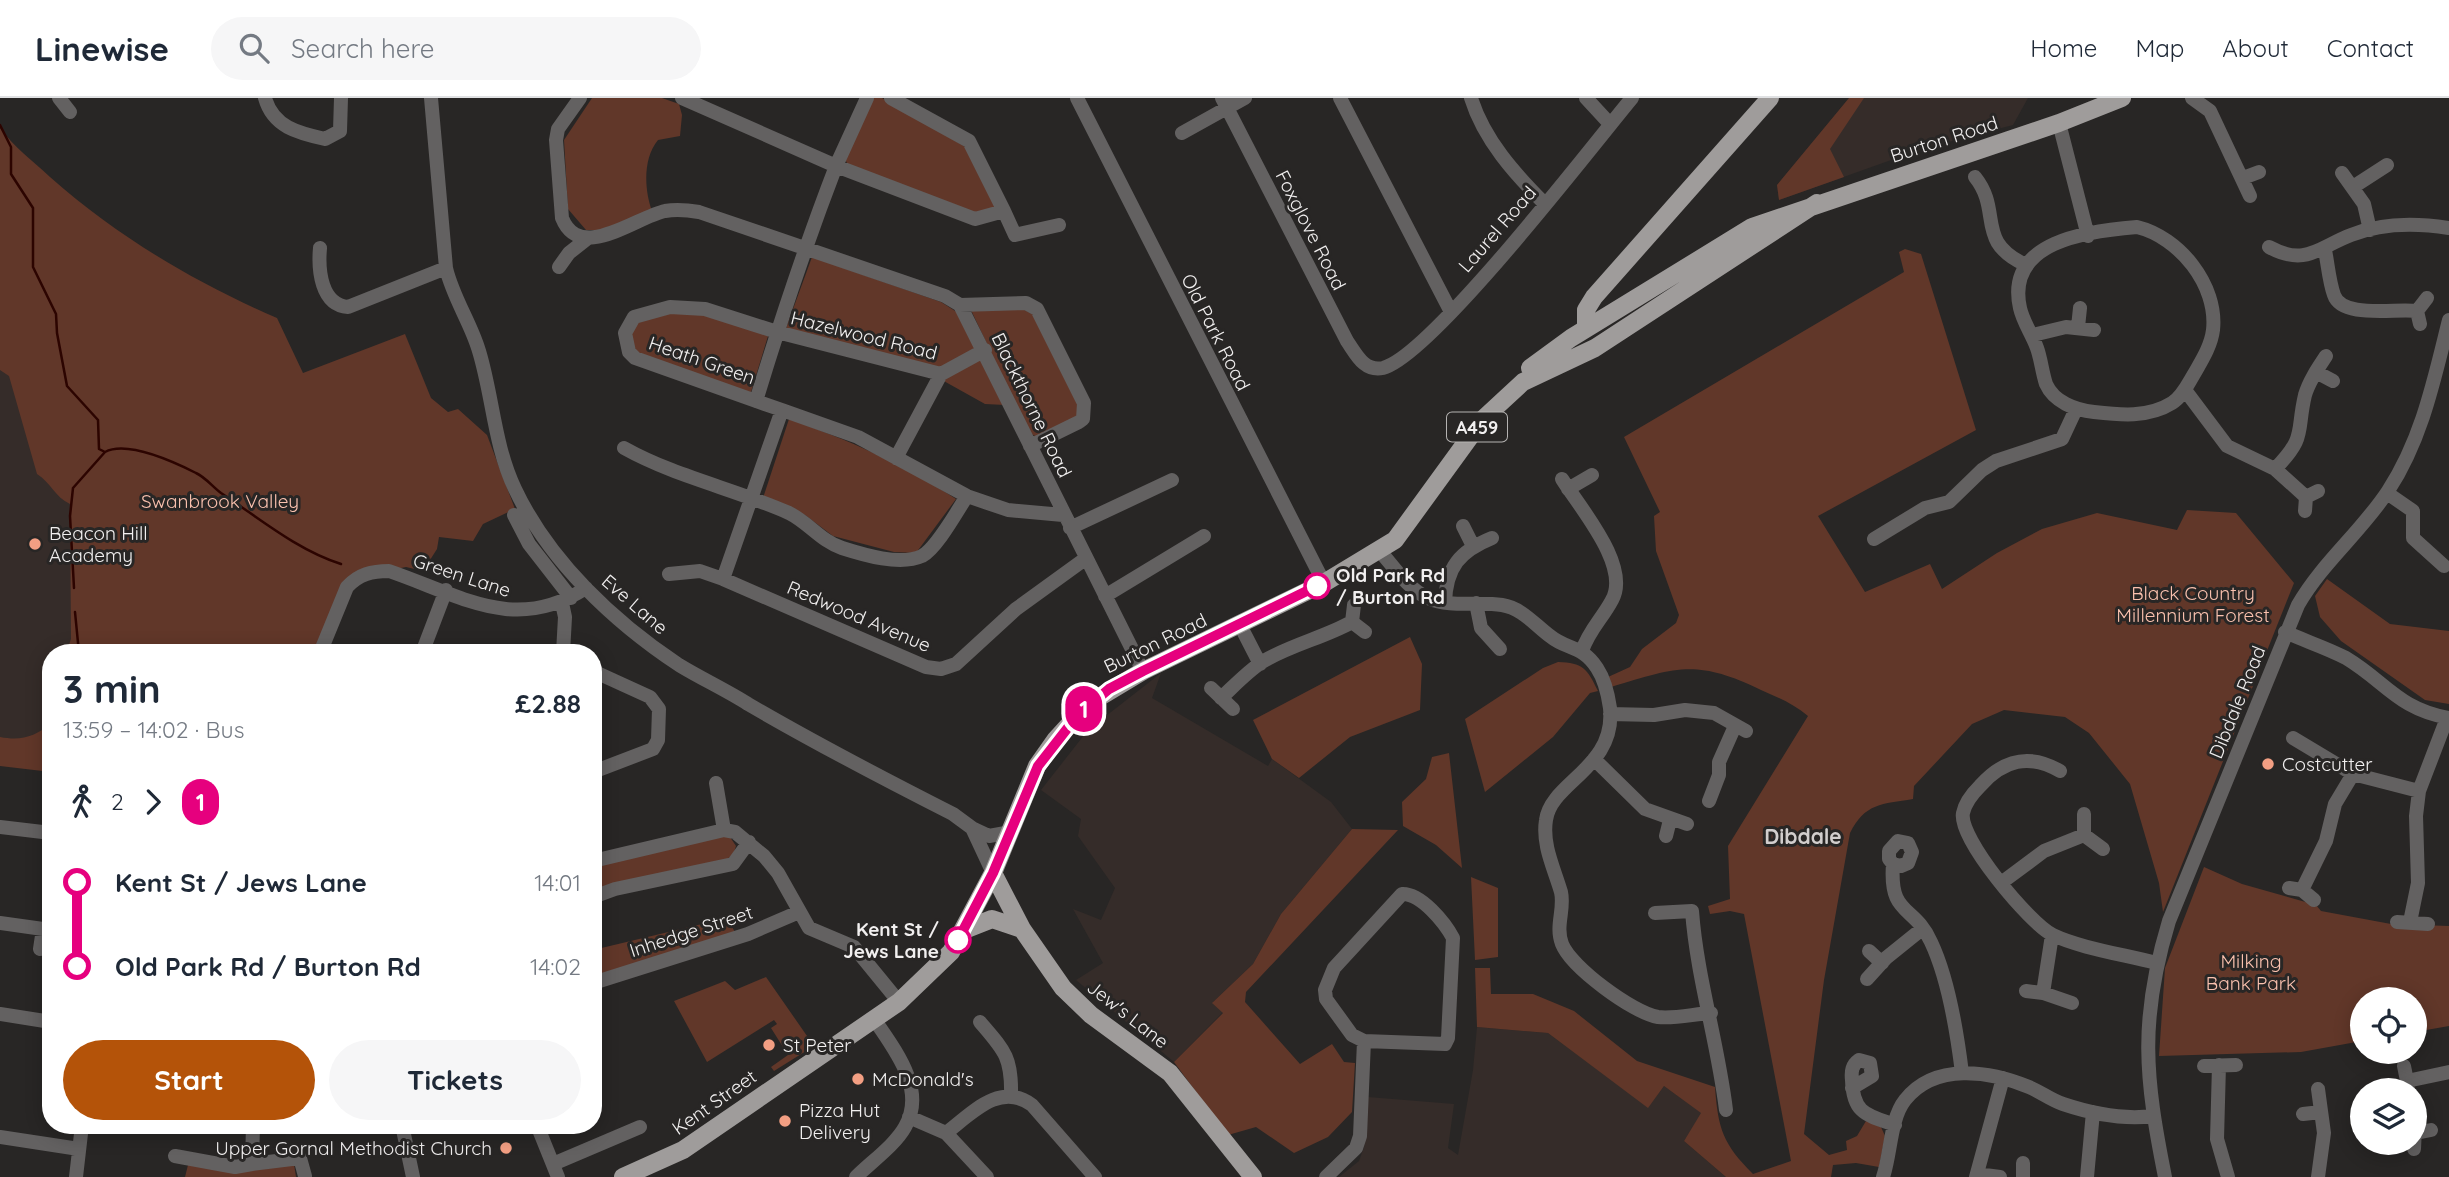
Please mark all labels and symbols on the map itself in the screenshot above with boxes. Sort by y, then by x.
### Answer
street label: Burton Road [1887,110,2001,168]
street label: Foxglove Road [1270,166,1352,294]
street label: Laurel Road [1453,181,1541,277]
street label: Old Park Road [1176,270,1256,394]
street label: Hazelwood Road [788,305,940,365]
street label: Blackthorne Road [987,329,1077,481]
street label: Heath Green [646,331,758,389]
road number: A459 [1447,412,1507,442]
park label: Swanbrook Valley [141,489,299,513]
place label: Beacon Hill Academy [49,521,148,567]
marker: Beacon Hill Academy [27,536,43,552]
street label: Green Lane [410,548,514,602]
place label: Old Park Rd / Burton Rd [1336,563,1445,609]
street label: Eve Lane [597,569,673,639]
marker: Old Park Rd / Burton Rd [1304,573,1330,599]
street label: Redwood Avenue [784,575,934,657]
park label: Black Country Millennium Forest [2116,581,2270,627]
street label: Burton Road [1100,608,1210,678]
street label: Dibdale Road [2203,642,2271,762]
line badge: 1 [1061,686,1107,732]
place label: Costcutter [2282,752,2373,776]
marker: Costcutter [2260,756,2276,772]
district label: Dibdale [1764,823,1842,849]
street label: Inhedge Street [626,900,756,962]
place label: Kent St / Jews Lane [843,917,939,963]
marker: Kent St / Jews Lane [945,927,971,953]
park label: Milking Bank Park [2206,949,2296,995]
street label: Jew's Lane [1082,975,1174,1053]
place label: St Peter [783,1033,852,1057]
marker: St Peter [761,1037,777,1053]
street label: Kent Street [667,1064,761,1140]
place label: McDonald's [872,1067,974,1091]
marker: McDonald's [850,1071,866,1087]
place label: Pizza Hut Delivery [799,1098,880,1144]
marker: Pizza Hut Delivery [777,1113,793,1129]
place label: Upper Gornal Methodist Church [215,1136,492,1160]
marker: Upper Gornal Methodist Church [498,1140,514,1156]

